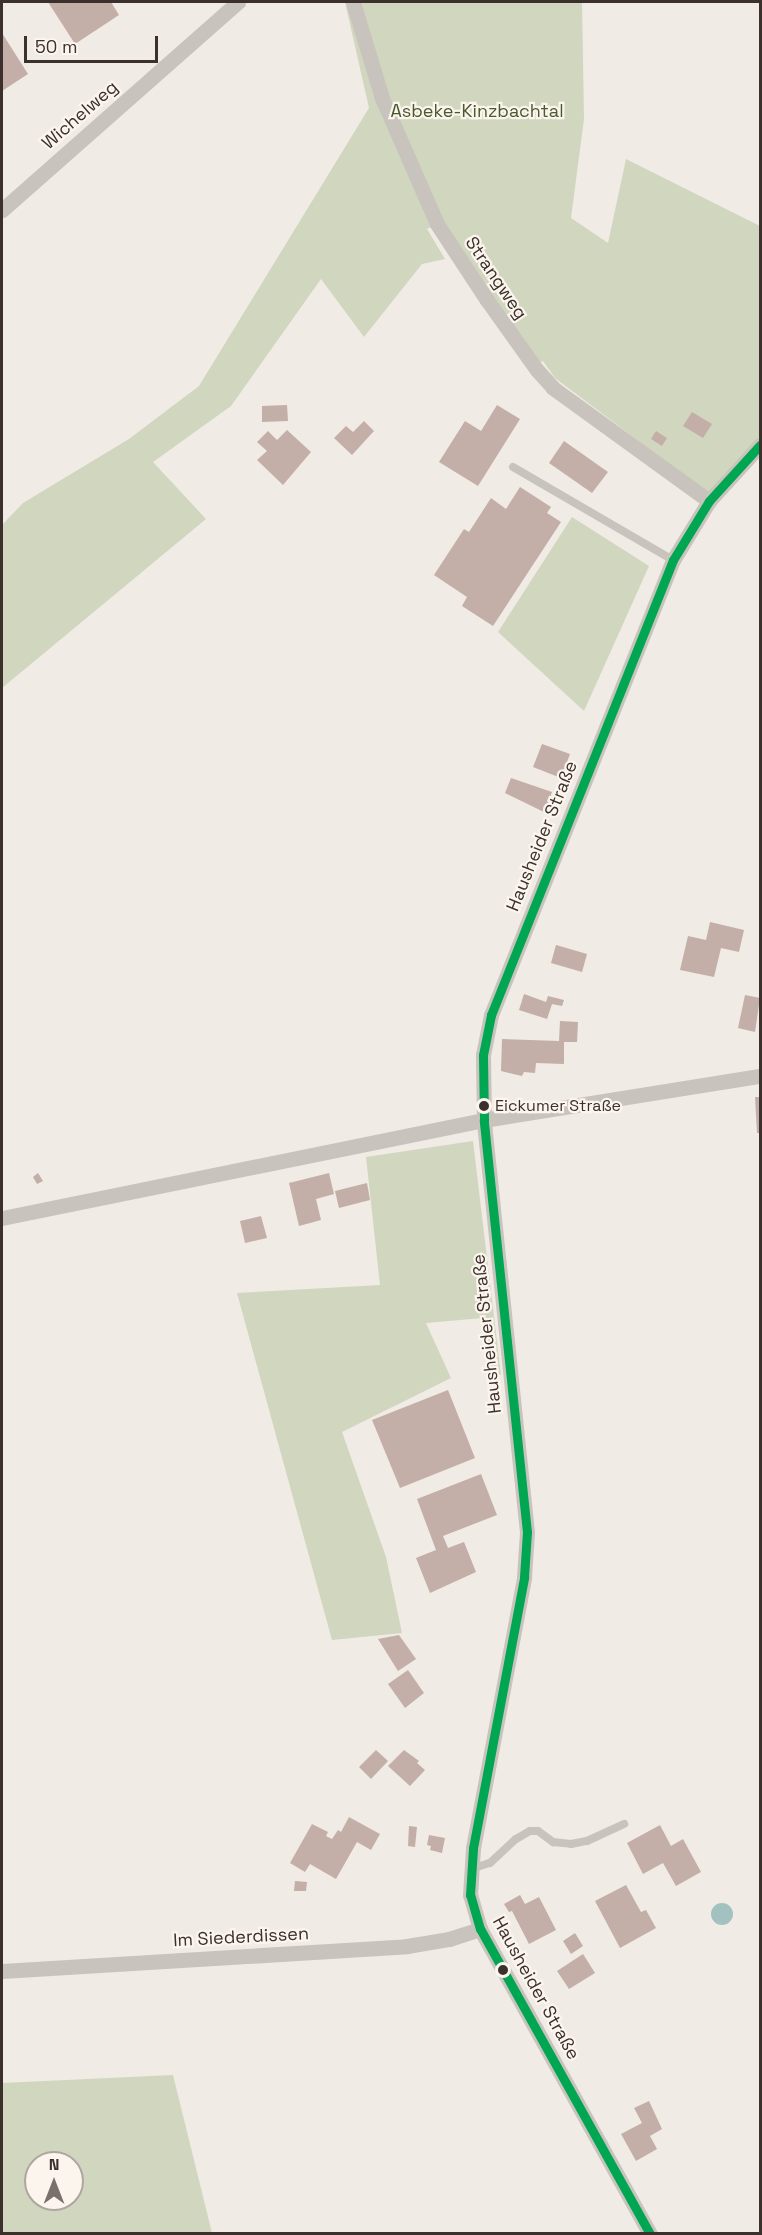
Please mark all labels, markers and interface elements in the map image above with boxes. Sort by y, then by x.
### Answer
scale bar [27,24,160,62]
text: 50 m [35,35,77,58]
street label: Wichelweg [38,76,122,154]
park label: Asbeke-Kinzbachtal [390,100,564,122]
street label: Strangweg [460,233,532,323]
street label: Hausheider Straße [502,758,582,914]
place label: Eickumer Straße [495,1096,621,1116]
marker: Eickumer Straße [478,1100,490,1112]
street label: Hausheider Straße [468,1253,506,1415]
street label: Hausheider Straße [488,1913,584,2063]
street label: Im Siederdissen [173,1923,309,1951]
unlabelled marker [497,1964,509,1976]
north arrow [24,2151,84,2211]
text: N [49,2154,59,2175]

